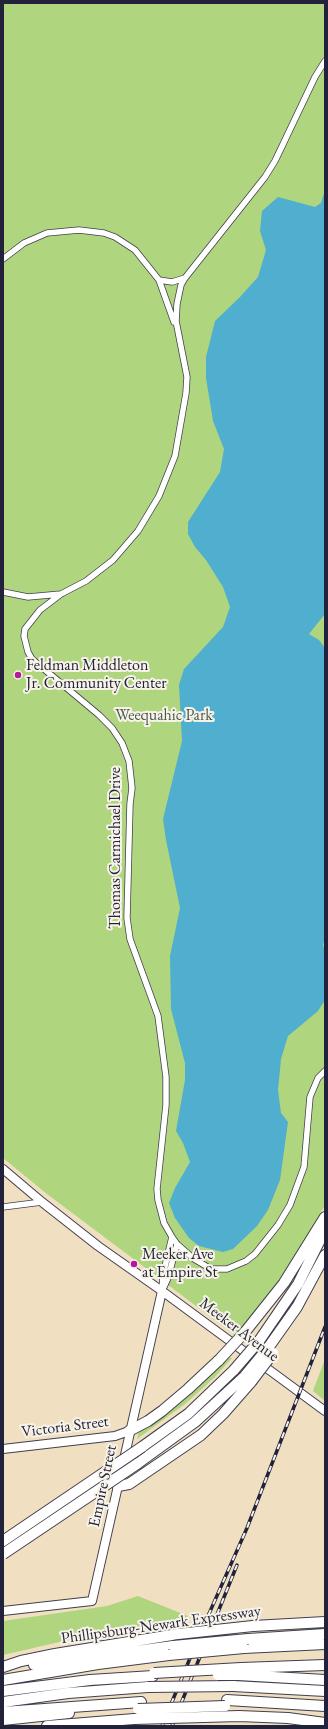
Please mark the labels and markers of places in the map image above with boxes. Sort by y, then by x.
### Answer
place label: Feldman Middleton Jr. Community Center [26,656,167,694]
marker: Feldman Middleton Jr. Community Center [13,670,23,680]
place label: Meeker Ave at Empire St [142,1245,218,1283]
marker: Meeker Ave at Empire St [129,1259,139,1269]

